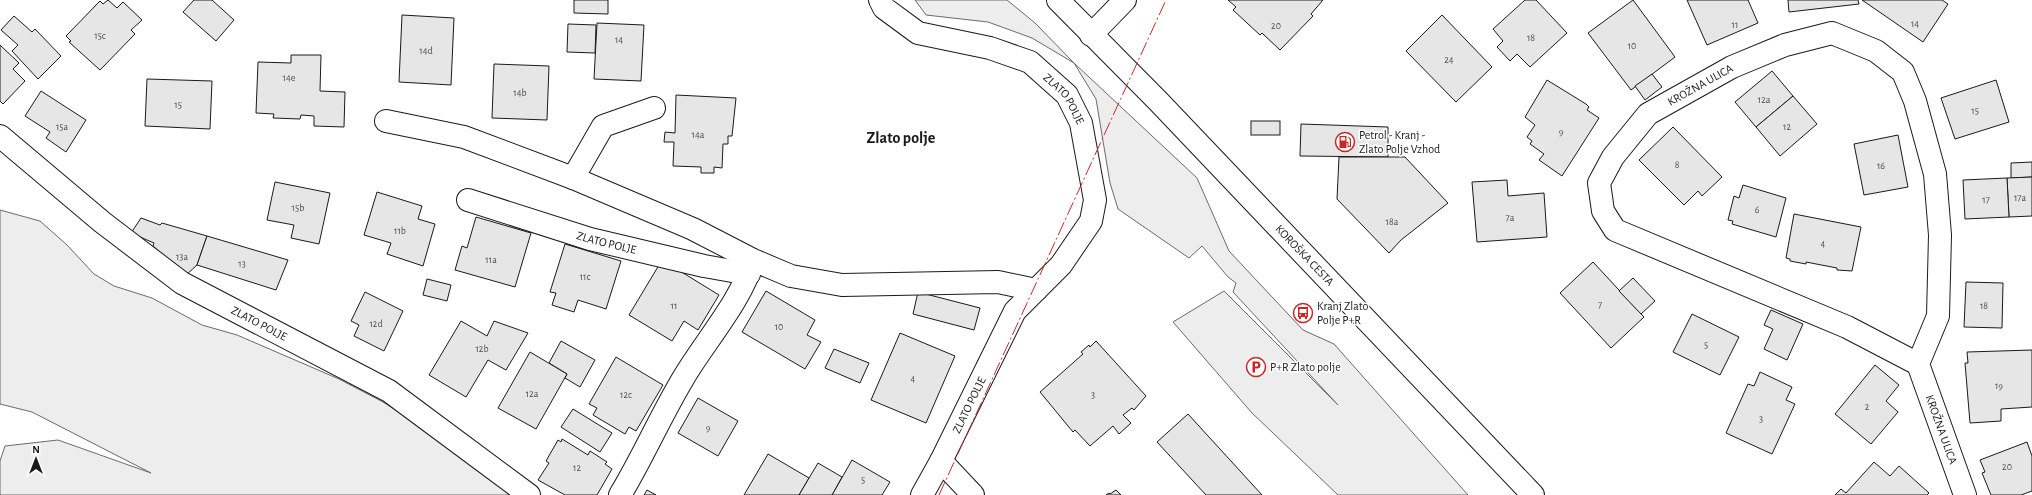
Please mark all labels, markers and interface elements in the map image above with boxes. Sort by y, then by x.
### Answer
house number: 14 [1911,19,1919,29]
house number: 11 [1732,20,1738,30]
house number: 20 [1271,21,1281,31]
house number: 15c [94,31,106,41]
house number: 18 [1527,33,1535,43]
house number: 14 [615,35,623,45]
house number: 10 [1628,41,1636,51]
house number: 14d [419,46,433,56]
house number: 24 [1444,55,1454,65]
street label: KROŽNA ULICA [1665,62,1735,108]
street label: ZLATO POLJE [1041,71,1087,126]
house number: 14e [283,73,296,83]
house number: 14b [513,88,527,98]
house number: 12a [1758,95,1771,105]
house number: 15 [174,100,182,110]
house number: 15 [1971,106,1979,116]
house number: 15a [56,122,68,132]
house number: 12 [1783,122,1791,132]
house number: 9 [1559,127,1564,137]
place label: Petrol - Kranj - Zlato Polje Vzhod [1359,129,1440,156]
house number: 14a [692,130,705,140]
district label: Zlato polje [867,130,936,147]
fuel station icon: Petrol - Kranj - Zlato Polje Vzhod [1334,131,1356,153]
house number: 8 [1675,160,1680,170]
house number: 16 [1877,161,1885,171]
house number: 17a [2014,193,2026,203]
house number: 17 [1982,195,1990,205]
house number: 15b [292,203,304,213]
house number: 6 [1755,205,1760,215]
house number: 7a [1506,213,1515,223]
house number: 18a [1386,217,1399,227]
street label: KOROŠKA CESTA [1273,222,1336,288]
house number: 11b [394,226,406,236]
street label: ZLATO POLJE [575,229,638,256]
house number: 4 [1821,239,1826,249]
house number: 13a [176,252,188,262]
house number: 11a [485,255,497,265]
house number: 13 [238,259,246,269]
house number: 11c [580,272,591,282]
place label: Kranj Zlato Polje P+R [1317,300,1368,327]
house number: 7 [1598,300,1602,310]
house number: 11 [671,301,677,311]
house number: 18 [1980,301,1988,311]
bus stop icon: Kranj Zlato Polje P+R [1292,302,1314,324]
street label: ZLATO POLJE [229,304,289,343]
house number: 12d [369,319,383,329]
house number: 10 [775,322,783,332]
house number: 5 [1704,340,1708,350]
house number: 12b [475,344,489,354]
parking icon: P+R Zlato polje [1245,356,1267,378]
place label: P+R Zlato polje [1270,361,1341,374]
house number: 4 [911,374,916,384]
street label: ZLATO POLJE [950,375,988,435]
house number: 19 [1995,381,2003,391]
house number: 12a [526,389,539,399]
house number: 12c [620,390,632,400]
house number: 3 [1091,390,1095,400]
street label: KROŽNA ULICA [1924,393,1959,466]
house number: 2 [1865,402,1870,412]
house number: 3 [1759,414,1763,424]
house number: 9 [706,423,711,433]
north arrow [16,439,56,479]
text: N [32,444,40,455]
house number: 20 [2002,462,2012,472]
house number: 12 [573,463,581,473]
house number: 5 [861,475,865,485]

